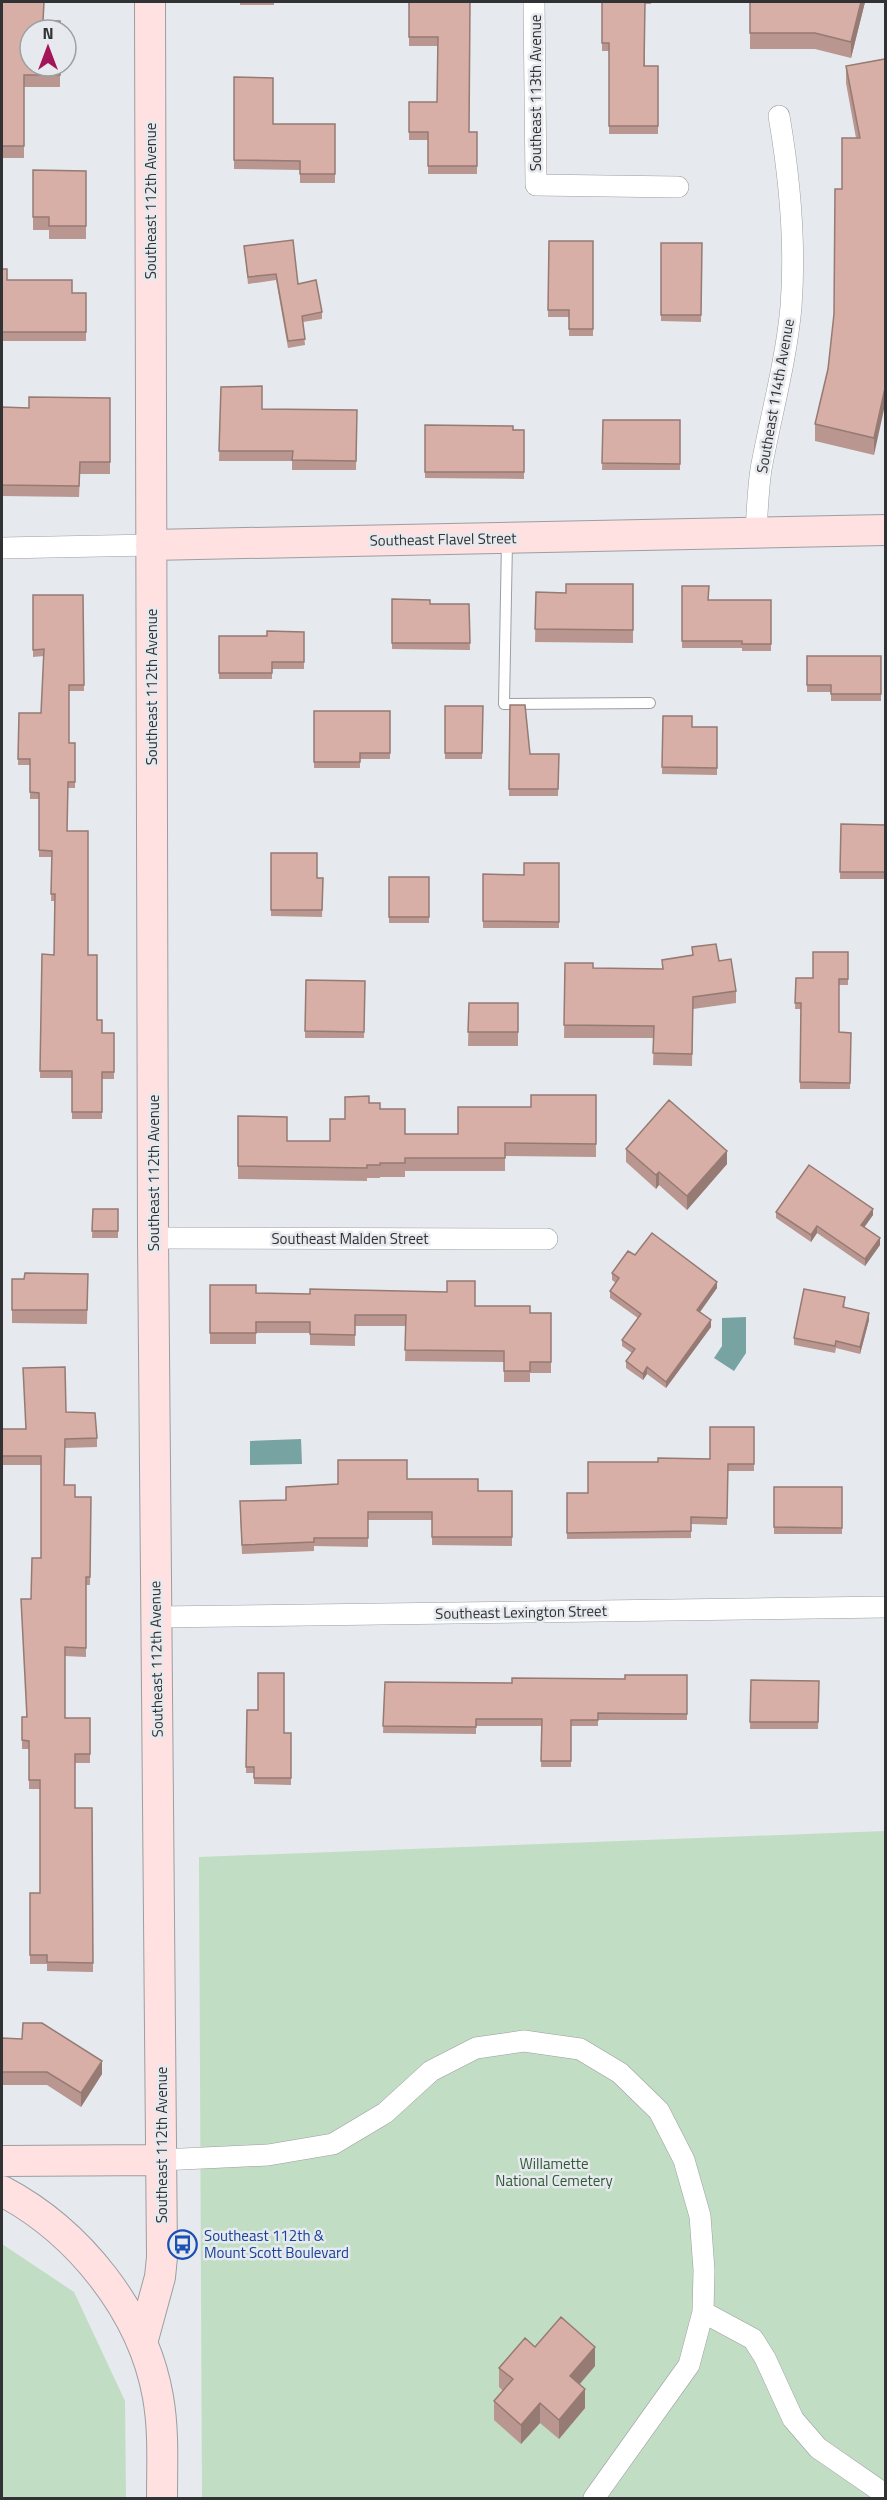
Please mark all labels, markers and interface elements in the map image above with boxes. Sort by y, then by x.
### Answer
street label: Southeast 113th Avenue [524,15,547,171]
north arrow [18,18,78,78]
text: N [42,21,54,45]
street label: Southeast 112th Avenue [139,123,162,279]
street label: Southeast 114th Avenue [750,317,800,475]
street label: Southeast Flavel Street [369,526,517,552]
street label: Southeast 112th Avenue [140,609,163,765]
street label: Southeast 112th Avenue [142,1095,165,1251]
street label: Southeast Malden Street [271,1227,429,1250]
street label: Southeast 112th Avenue [143,1580,169,1738]
street label: Southeast Lexington Street [435,1599,608,1625]
street label: Southeast 112th Avenue [150,2067,173,2223]
park label: Willamette National Cemetery [495,2152,613,2192]
place label: Southeast 112th & Mount Scott Boulevard [204,2224,349,2264]
bus stop icon: Southeast 112th & Mount Scott Boulevard [167,2228,199,2260]

